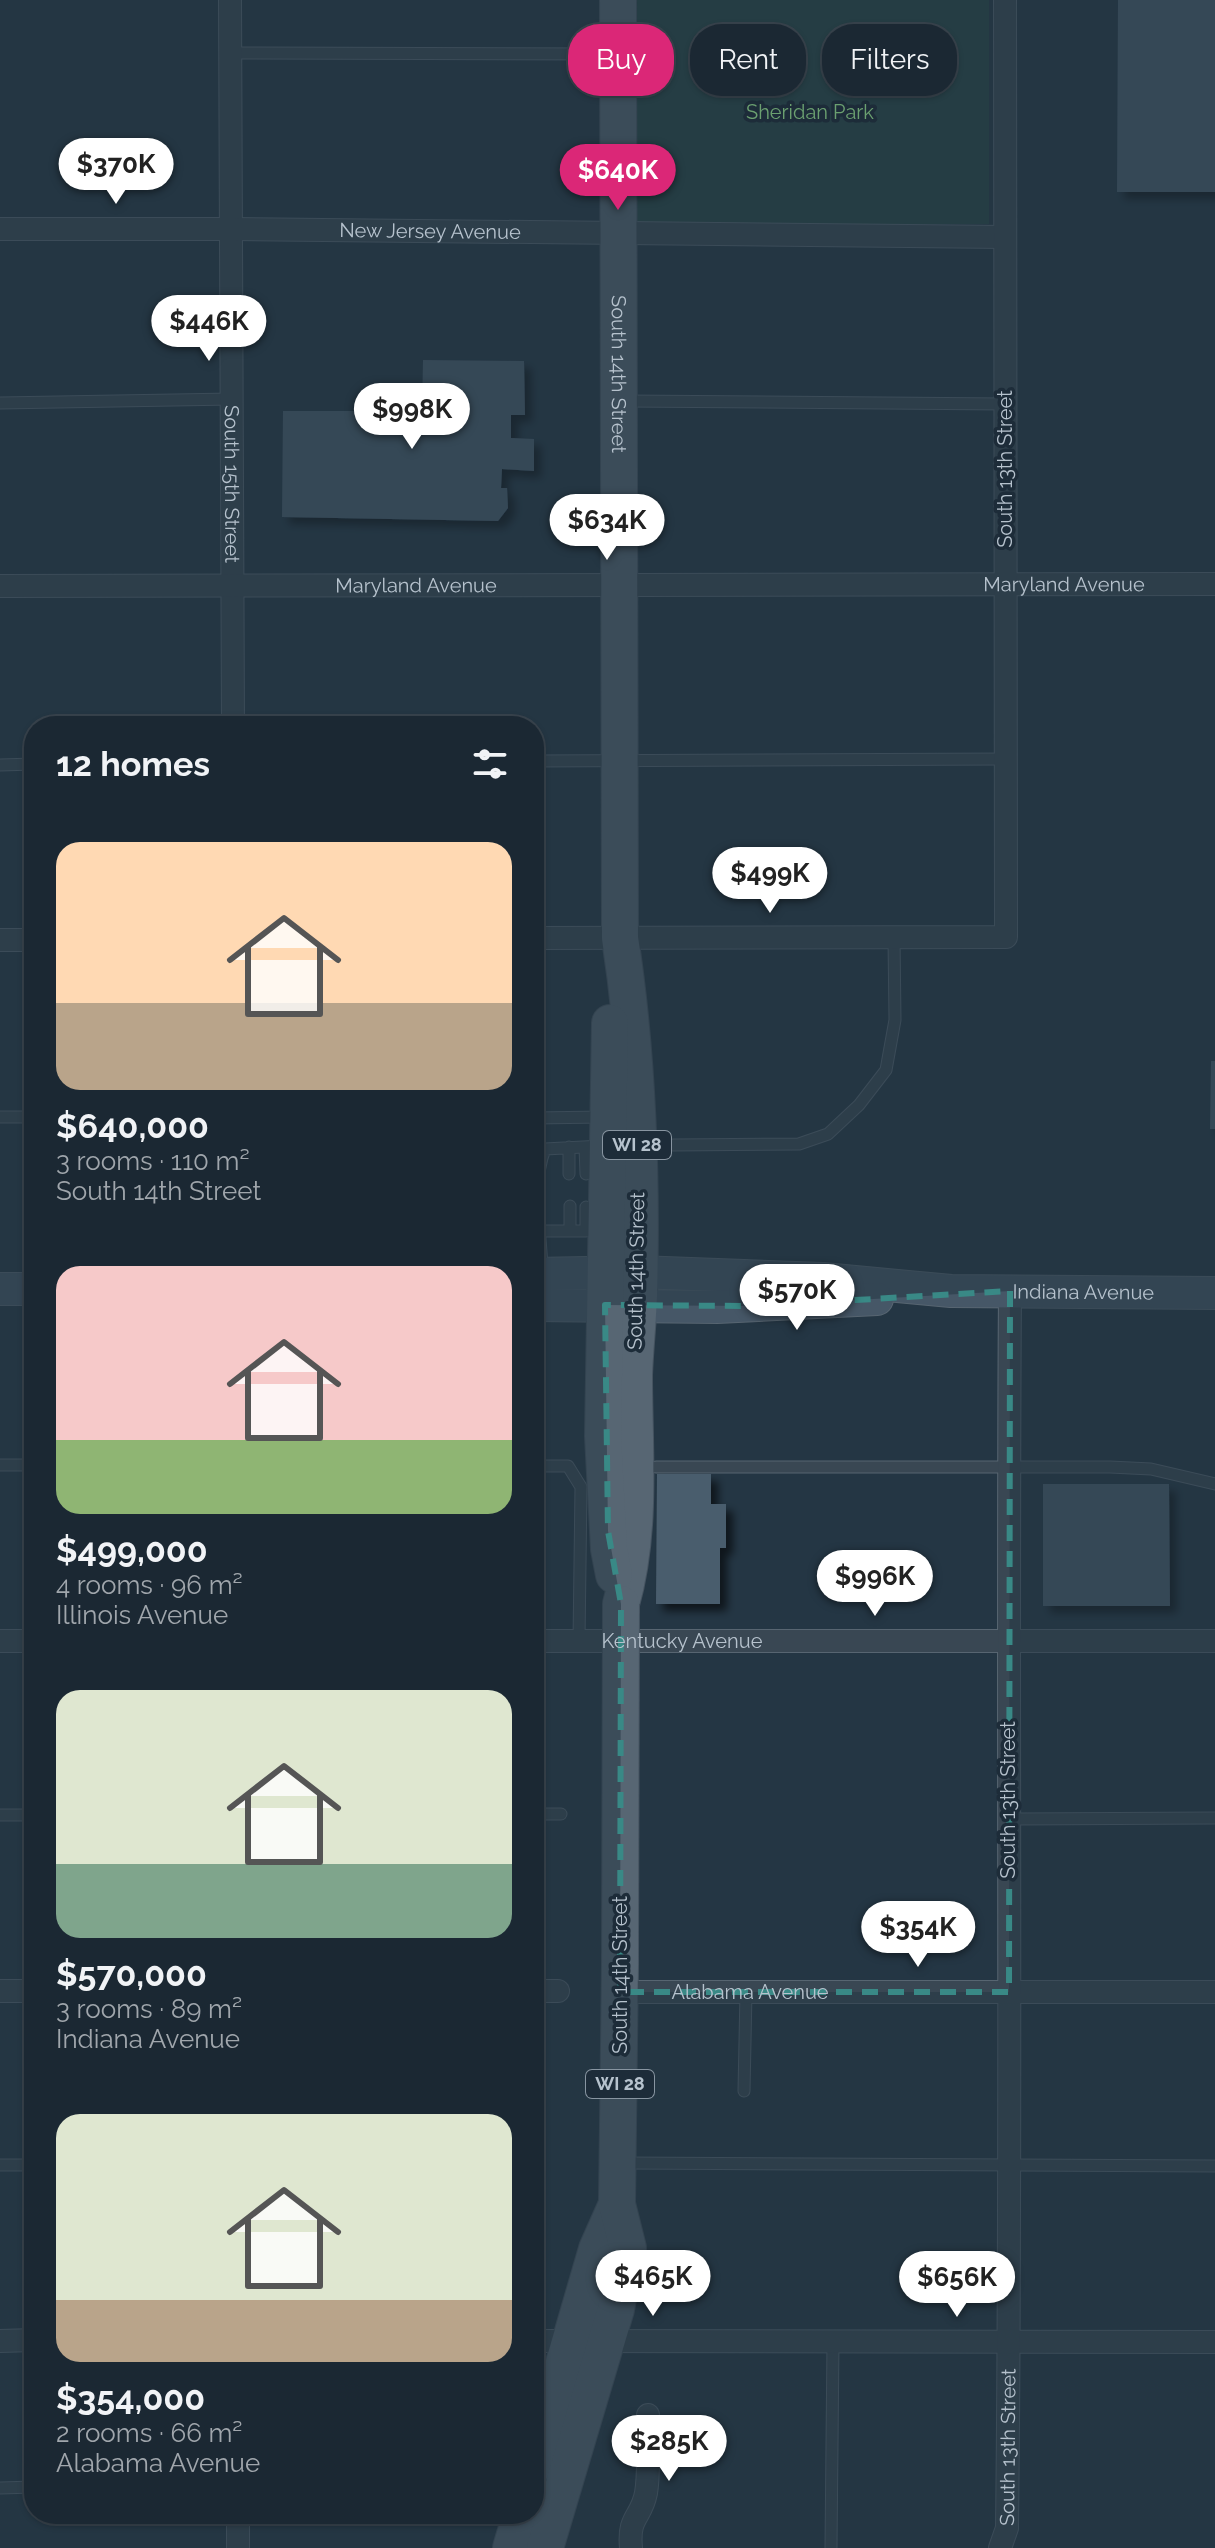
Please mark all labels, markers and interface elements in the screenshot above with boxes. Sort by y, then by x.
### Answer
chip: Buy [568,24,674,96]
chip: Rent [690,24,806,96]
chip: Filters [822,24,957,96]
park label: Sheridan Park [746,100,874,124]
pin: $370K [60,138,172,206]
pin: $640K [562,144,674,212]
text: $370K [77,149,155,179]
text: $640K [578,155,658,185]
street label: New Jersey Avenue [339,218,521,244]
pin: $446K [153,295,265,363]
street label: South 14th Street [607,295,631,453]
text: $446K [169,306,249,336]
pin: $998K [356,383,468,451]
street label: South 13th Street [993,390,1017,548]
text: $998K [372,394,452,424]
street label: South 15th Street [220,405,244,563]
pin: $634K [551,494,663,562]
text: $634K [568,505,646,535]
street label: Maryland Avenue [983,572,1145,596]
street label: Maryland Avenue [335,573,497,597]
icon: filters [468,742,512,786]
text: 12 homes [56,744,210,784]
pin: $499K [714,847,826,915]
text: $499K [730,858,810,888]
icon: home [212,894,356,1038]
text: $640,000 [56,1106,209,1146]
road number: WI 28 [603,1131,671,1159]
text: 3 rooms · 110 m² [56,1146,250,1176]
text: South 14th Street [56,1176,261,1206]
street label: South 14th Street [623,1192,649,1350]
pin: $570K [741,1264,853,1332]
text: $570K [758,1275,836,1305]
street label: Indiana Avenue [1012,1279,1154,1305]
icon: home [212,1318,356,1462]
text: $499,000 [56,1530,208,1570]
pin: $996K [819,1550,931,1618]
text: $996K [835,1561,915,1591]
text: 4 rooms · 96 m² [56,1570,243,1600]
text: Illinois Avenue [56,1600,228,1630]
street label: Kentucky Avenue [602,1629,763,1653]
street label: South 13th Street [996,1721,1020,1879]
icon: home [212,1742,356,1886]
street label: South 14th Street [608,1896,632,2054]
pin: $354K [862,1901,974,1969]
text: $354K [879,1912,957,1942]
text: $570,000 [56,1954,207,1994]
street label: Alabama Avenue [671,1980,829,2004]
text: 3 rooms · 89 m² [56,1994,242,2024]
text: Indiana Avenue [56,2024,240,2054]
road number: WI 28 [586,2070,654,2098]
icon: home [212,2166,356,2310]
pin: $465K [597,2250,709,2318]
pin: $656K [901,2251,1013,2319]
text: $465K [614,2261,692,2291]
text: $656K [917,2262,997,2292]
street label: South 13th Street [995,2368,1020,2526]
text: $354,000 [56,2378,205,2418]
pin: $285K [613,2415,725,2483]
text: 2 rooms · 66 m² [56,2418,242,2448]
text: $285K [630,2426,708,2456]
text: Alabama Avenue [56,2448,260,2478]

